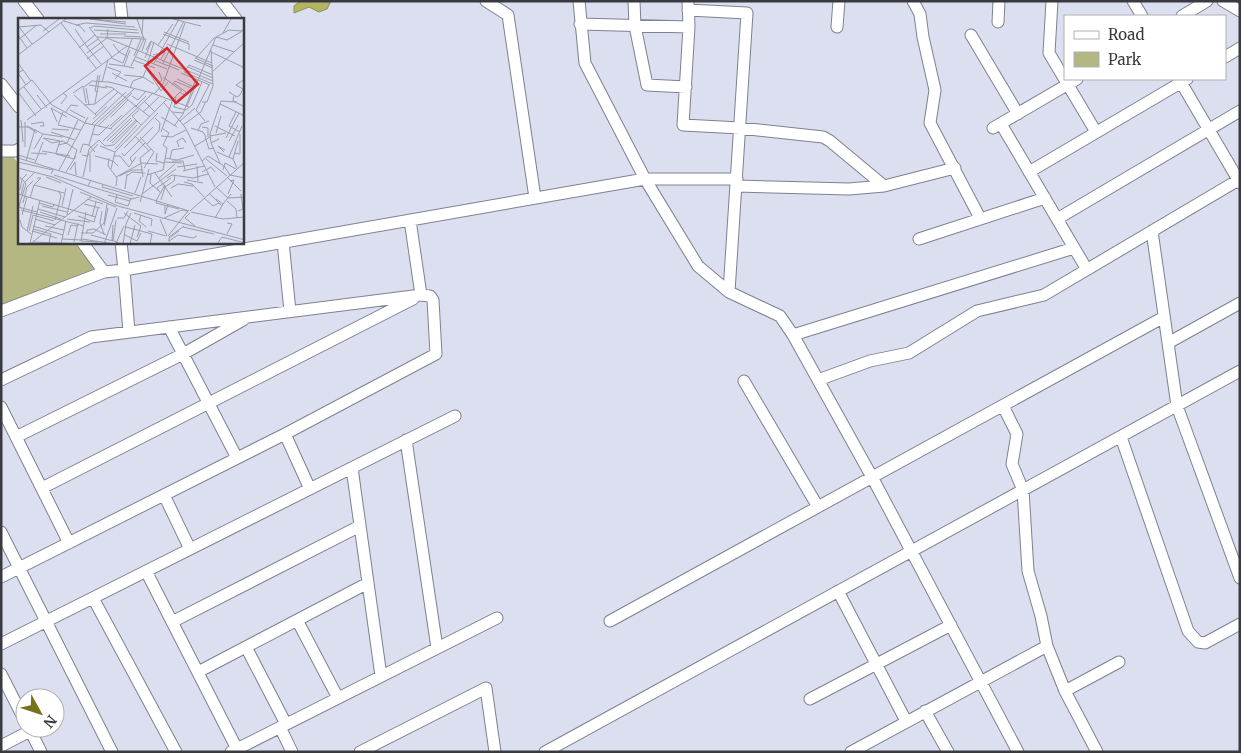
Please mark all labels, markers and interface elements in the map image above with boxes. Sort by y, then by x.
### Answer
legend [1064,15,1226,80]
inset map [18,18,244,244]
text: Road [1108,25,1144,44]
text: Park [1108,50,1142,69]
north arrow [15,688,65,738]
text: N [40,711,60,731]

